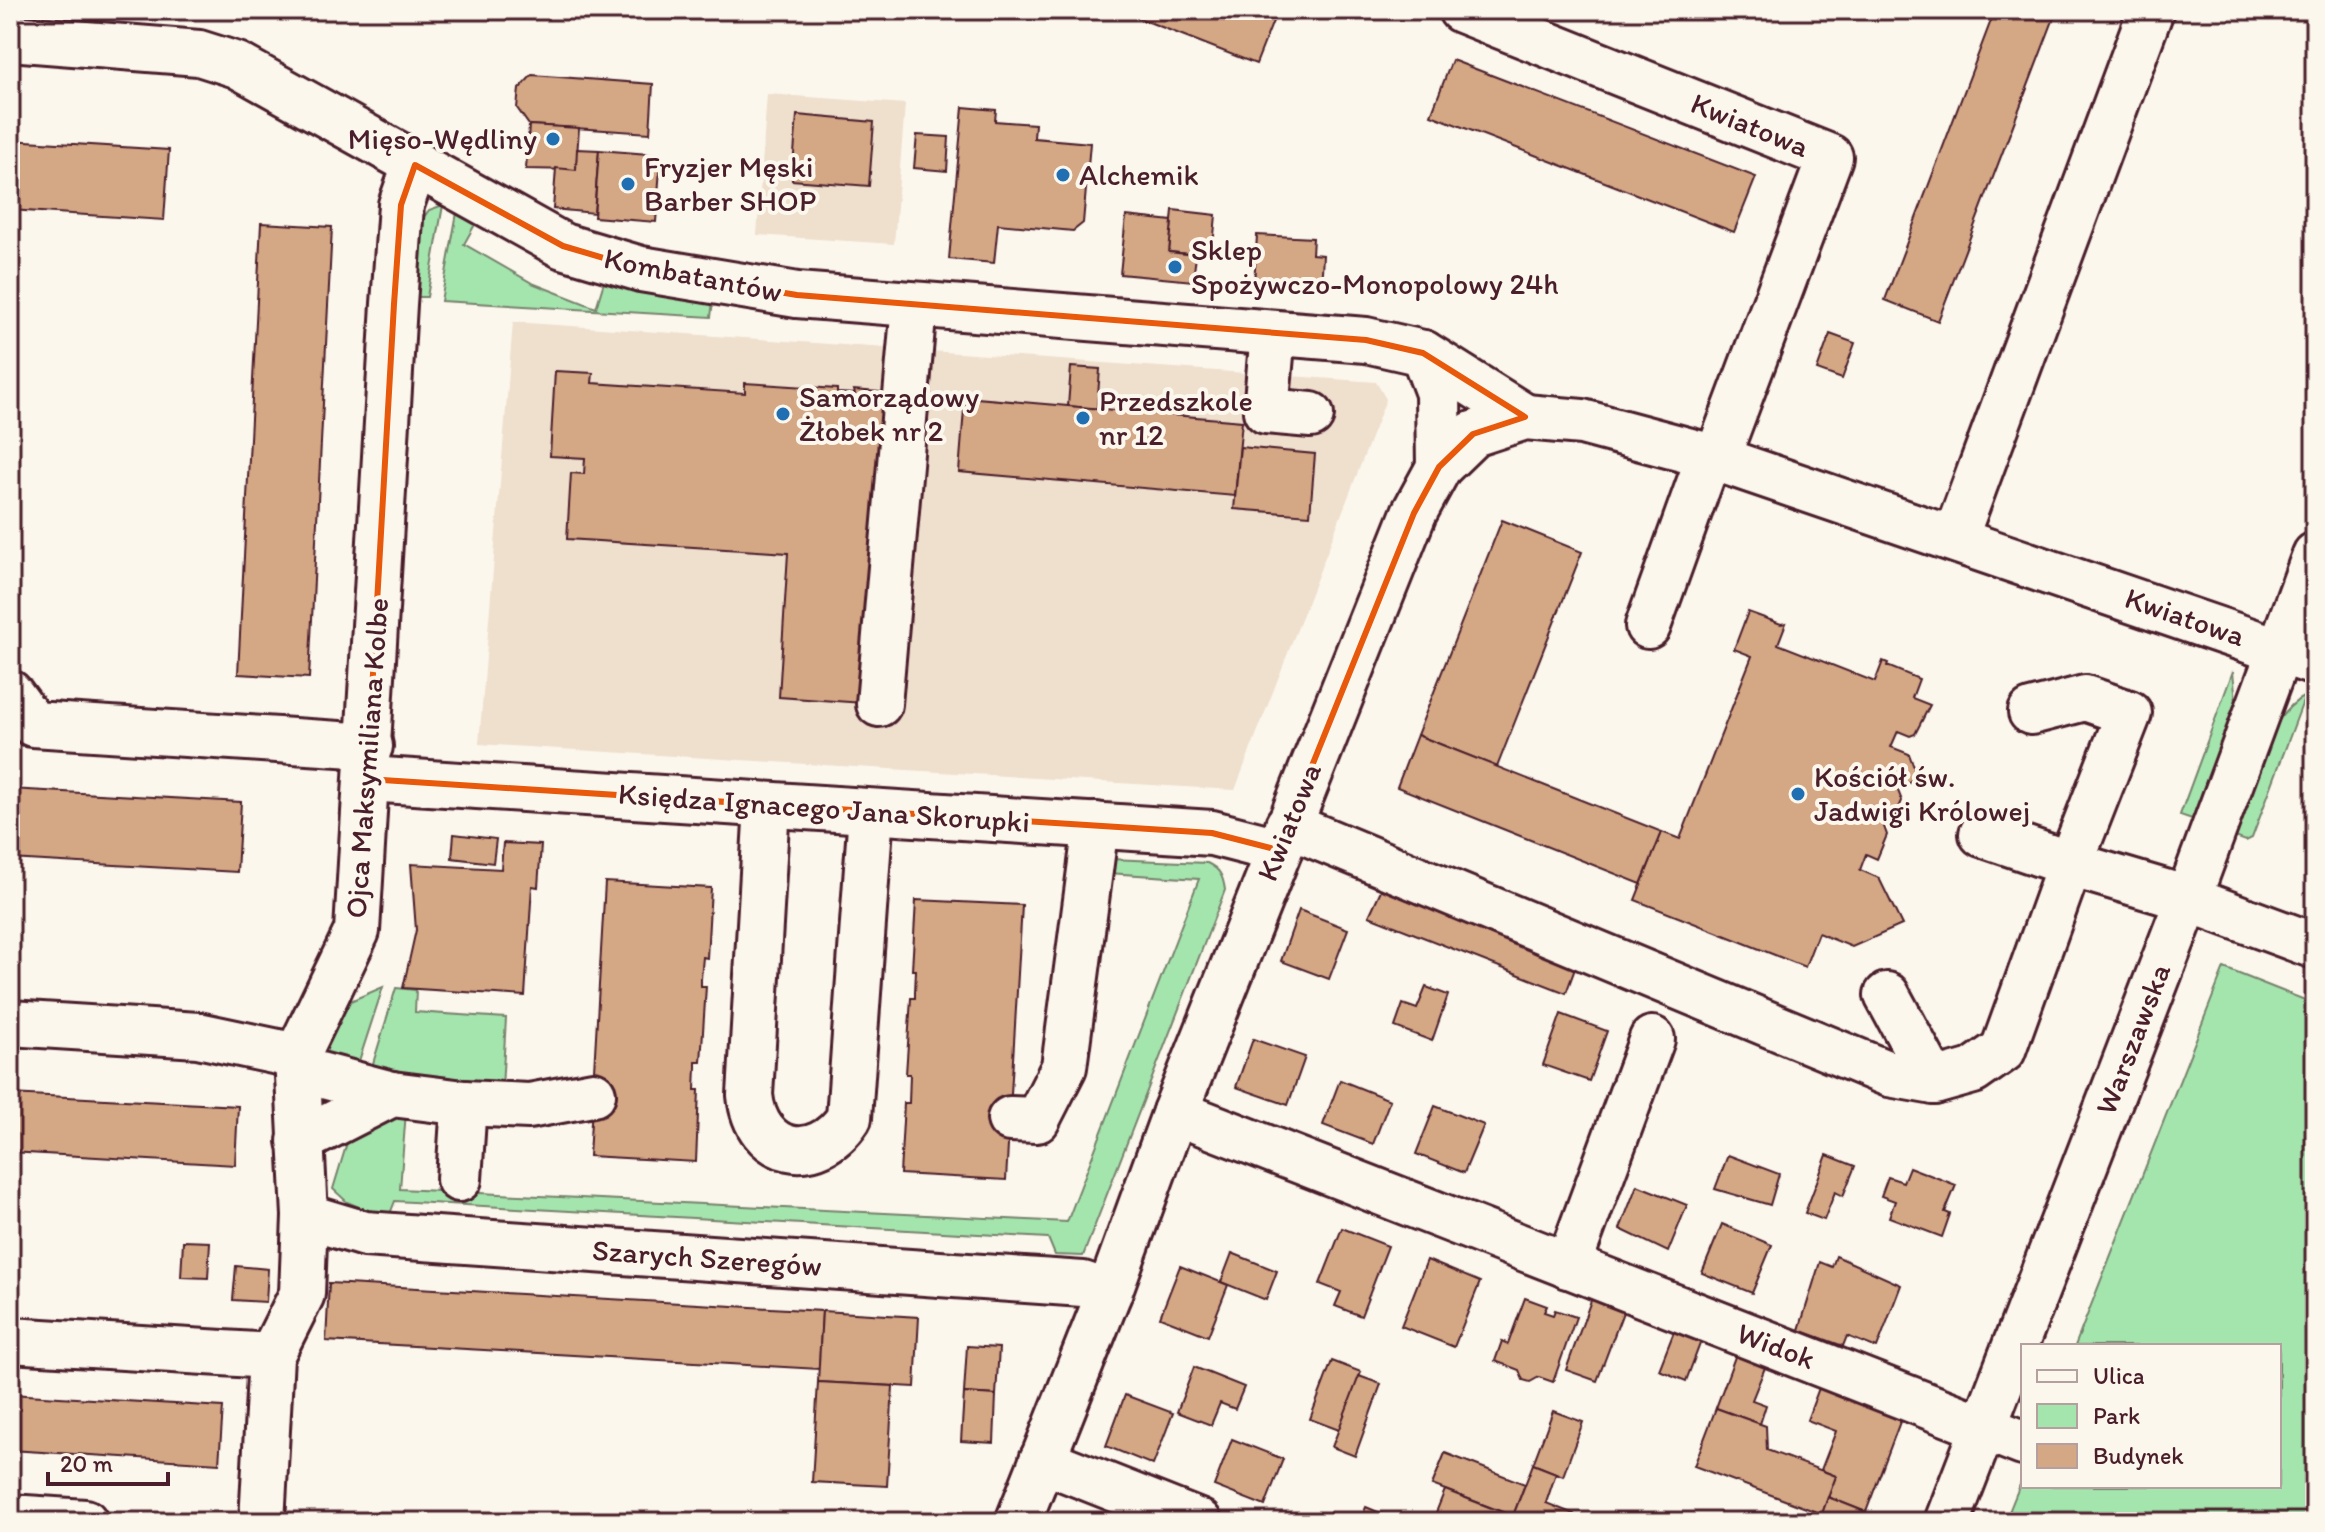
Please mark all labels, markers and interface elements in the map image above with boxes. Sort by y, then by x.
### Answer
street label: Kwiatowa [1686,84,1815,165]
place label: Mięso-Wędliny [348,120,537,157]
marker: Mięso-Wędliny [544,130,562,148]
place label: Fryzjer Męski Barber SHOP [644,148,816,219]
place label: Alchemik [1079,156,1199,193]
marker: Alchemik [1054,166,1072,184]
marker: Fryzjer Męski Barber SHOP [619,175,637,193]
place label: Sklep Spożywczo-Monopolowy 24h [1191,231,1559,302]
street label: Kombatantów [601,239,785,310]
marker: Sklep Spożywczo-Monopolowy 24h [1166,258,1184,276]
place label: Samorządowy Żłobek nr 2 [799,378,979,449]
place label: Przedszkole nr 12 [1099,382,1253,453]
marker: Samorządowy Żłobek nr 2 [774,405,792,423]
marker: Przedszkole nr 12 [1074,409,1092,427]
street label: Kwiatowa [2120,579,2250,654]
street label: Ojca Maksymiliana Kolbe [337,596,396,920]
street label: Kwiatowa [1248,757,1329,886]
place label: Kościół św. Jadwigi Królowej [1814,758,2030,829]
street label: Księdza Ignacego Jana Skorupki [617,775,1031,840]
marker: Kościół św. Jadwigi Królowej [1789,785,1807,803]
street label: Warszawska [2087,958,2178,1120]
street label: Szarych Szeregów [591,1231,823,1284]
street label: Widok [1732,1314,1820,1377]
legend [2021,1344,2281,1488]
text: Ulica [2093,1361,2145,1390]
text: Park [2093,1401,2140,1430]
scale bar [48,1436,168,1486]
text: Budynek [2093,1441,2184,1470]
text: 20 m [60,1449,113,1478]

